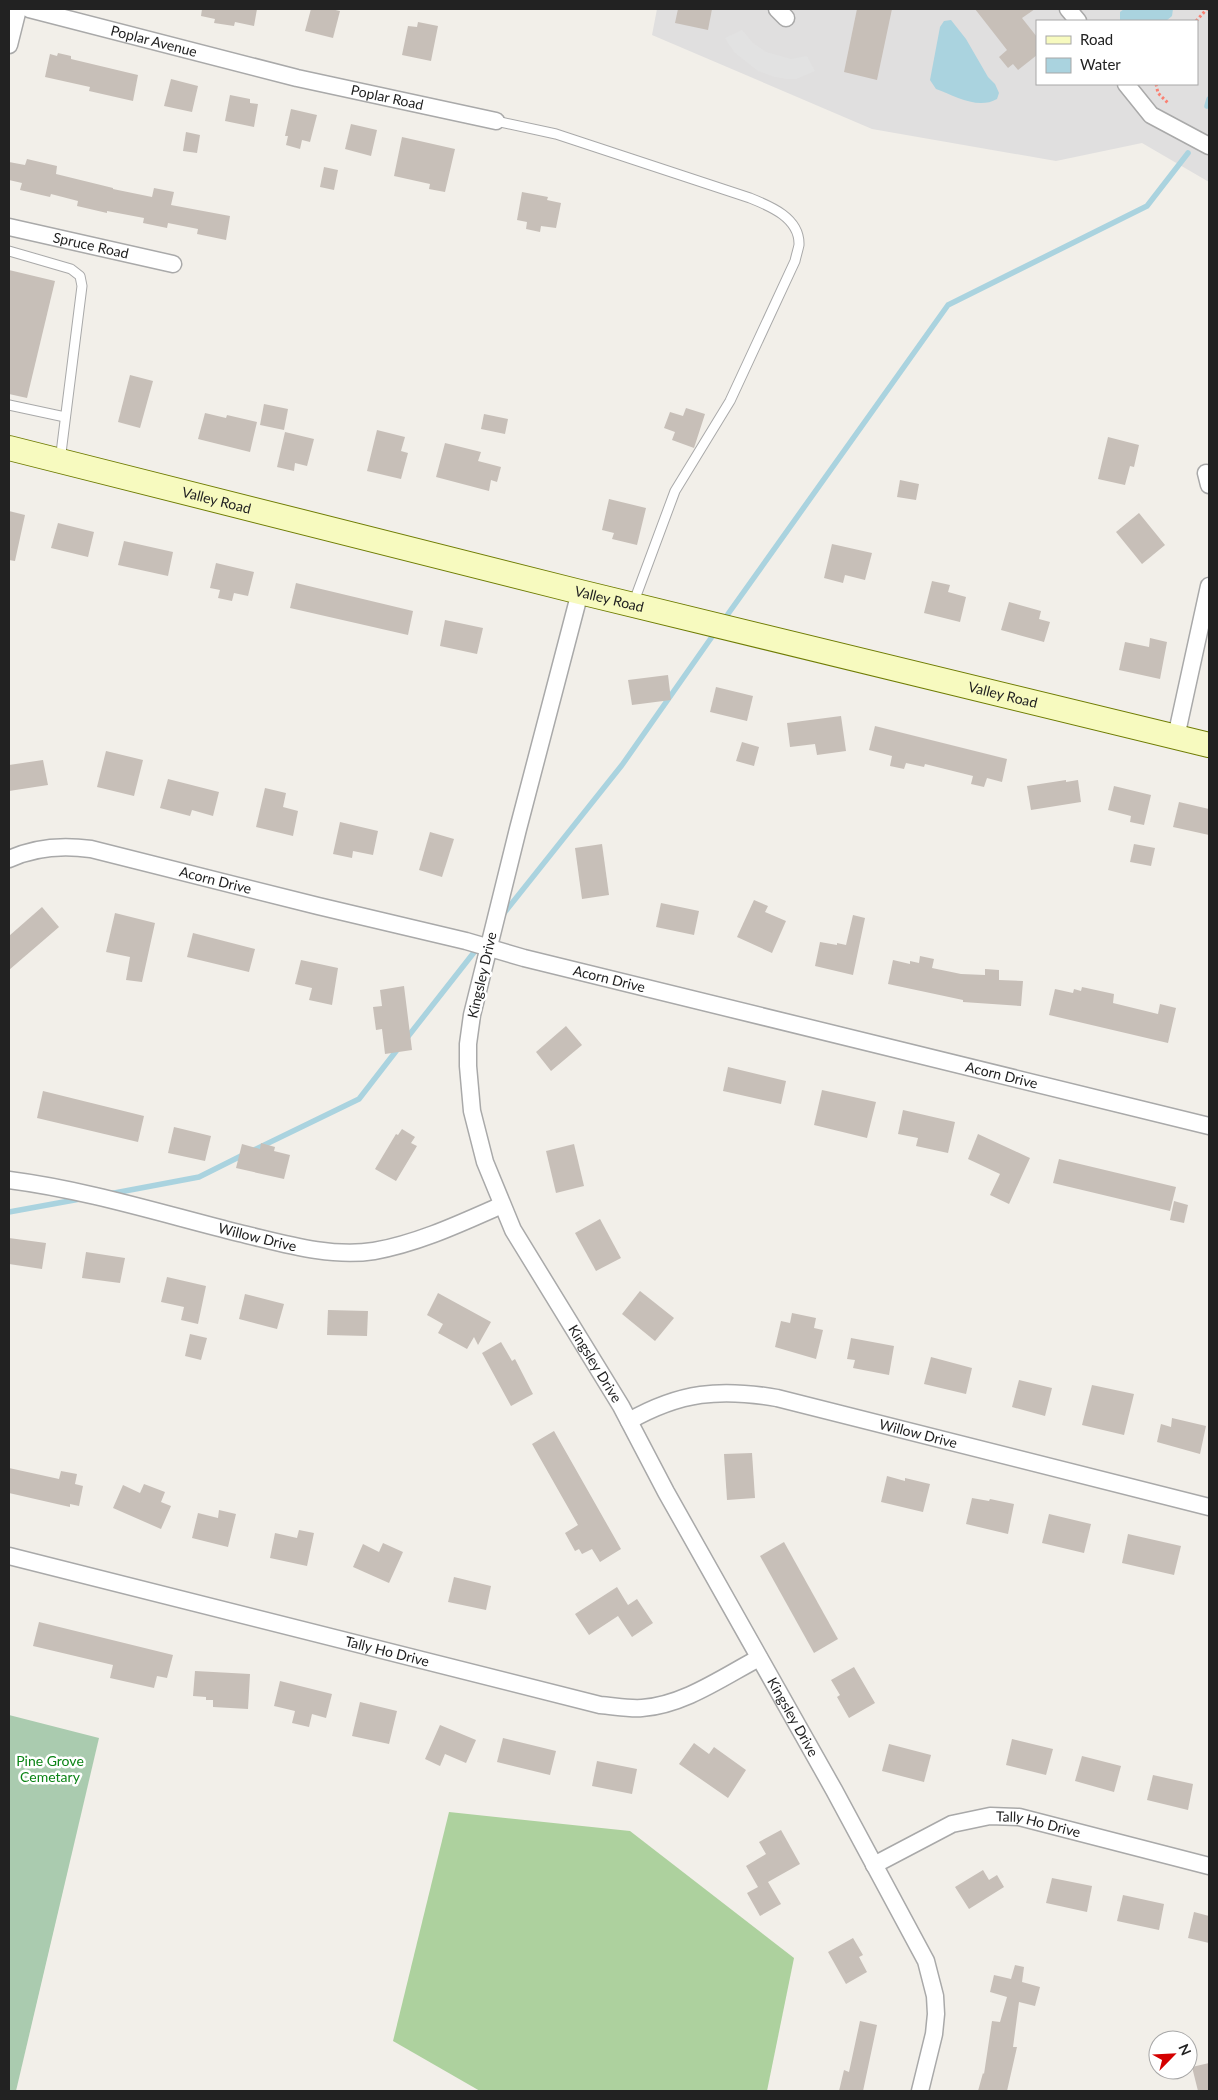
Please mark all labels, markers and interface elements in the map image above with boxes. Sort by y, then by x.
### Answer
legend [1036,20,1198,85]
street label: Poplar Avenue [109,21,199,60]
text: Road [1080,30,1113,48]
text: Water [1080,55,1121,73]
street label: Poplar Road [349,81,425,113]
street label: Spruce Road [52,228,130,262]
street label: Valley Road [180,483,253,517]
street label: Valley Road [573,582,646,615]
street label: Valley Road [966,678,1039,711]
street label: Acorn Drive [178,863,253,897]
street label: Kingsley Drive [463,930,500,1020]
street label: Acorn Drive [571,961,647,995]
street label: Acorn Drive [964,1058,1039,1092]
street label: Willow Drive [217,1219,298,1254]
street label: Kingsley Drive [565,1321,626,1405]
street label: Willow Drive [877,1415,959,1451]
street label: Tally Ho Drive [343,1632,431,1670]
street label: Kingsley Drive [764,1674,822,1759]
park label: Pine Grove Cemetary [16,1752,84,1785]
street label: Tally Ho Drive [996,1807,1082,1841]
north arrow [1148,2030,1198,2080]
text: N [1175,2041,1195,2058]

